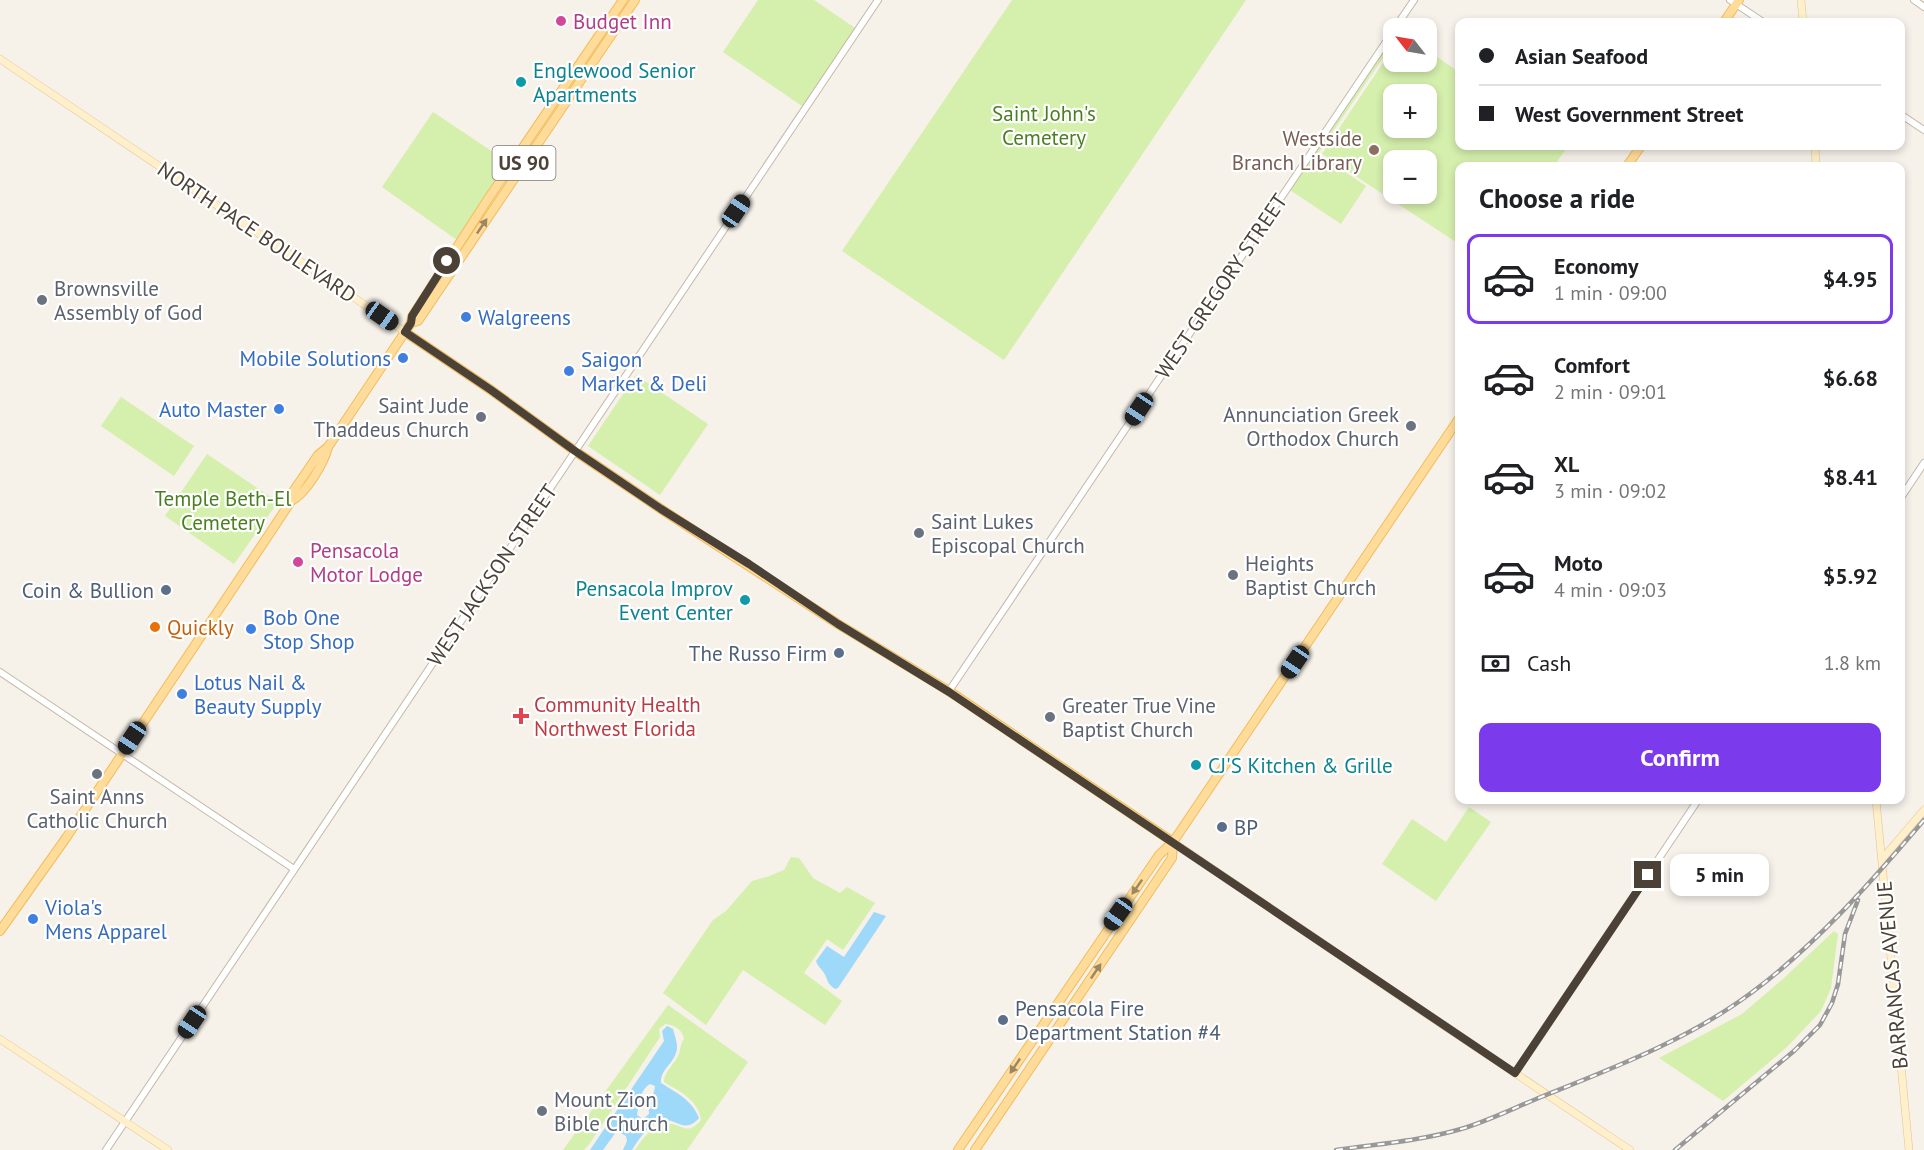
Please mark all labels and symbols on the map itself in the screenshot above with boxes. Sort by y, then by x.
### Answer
place label: Budget Inn [573,8,672,35]
marker: Budget Inn [554,14,568,28]
north arrow [1383,18,1437,72]
place label: Englewood Senior Apartments [533,57,696,108]
marker: Englewood Senior Apartments [514,75,528,89]
park label: Saint John's Cemetery [992,100,1096,151]
place label: Westside Branch Library [1232,125,1362,176]
marker: Westside Branch Library [1367,143,1381,157]
road number: US 90 [492,146,556,180]
street label: NORTH PACE BOULEVARD [152,155,362,309]
street label: WEST GREGORY STREET [1149,188,1293,384]
car [718,191,754,231]
one-way arrow [476,218,487,234]
route start [433,247,460,274]
place label: Brownsville Assembly of God [54,275,203,326]
marker: Brownsville Assembly of God [35,293,49,307]
car [362,298,402,334]
place label: Walgreens [478,304,571,331]
marker: Walgreens [459,310,473,324]
place label: Mobile Solutions [240,345,391,372]
place label: Saigon Market & Deli [581,346,707,397]
marker: Mobile Solutions [396,351,410,365]
marker: Saigon Market & Deli [562,364,576,378]
car [1121,389,1157,429]
place label: Saint Jude Thaddeus Church [314,392,469,443]
place label: Auto Master [159,396,267,423]
place label: Annunciation Greek Orthodox Church [1223,401,1399,452]
marker: Auto Master [272,402,286,416]
marker: Saint Jude Thaddeus Church [474,410,488,424]
marker: Annunciation Greek Orthodox Church [1404,419,1418,433]
street label: WEST JACKSON STREET [421,479,563,671]
park label: Temple Beth-El Cemetery [155,485,291,536]
place label: Saint Lukes Episcopal Church [931,508,1085,559]
marker: Saint Lukes Episcopal Church [912,526,926,540]
place label: Pensacola Motor Lodge [310,537,423,588]
place label: Heights Baptist Church [1245,550,1376,601]
marker: Pensacola Motor Lodge [291,555,305,569]
marker: Heights Baptist Church [1226,568,1240,582]
place label: Pensacola Improv Event Center [575,575,733,626]
place label: Coin & Bullion [22,577,154,604]
marker: Coin & Bullion [159,583,173,597]
marker: Pensacola Improv Event Center [738,593,752,607]
place label: Bob One Stop Shop [263,604,355,655]
place label: Quickly [167,614,234,641]
marker: Quickly [148,620,162,634]
marker: Bob One Stop Shop [244,622,258,636]
place label: The Russo Firm [689,640,827,667]
car [1277,642,1313,682]
marker: The Russo Firm [832,646,846,660]
place label: Lotus Nail & Beauty Supply [194,669,322,720]
marker: Lotus Nail & Beauty Supply [175,687,189,701]
place label: Community Health Northwest Florida [534,691,701,742]
place label: Greater True Vine Baptist Church [1062,692,1216,743]
marker: Community Health Northwest Florida [512,707,530,725]
marker: Greater True Vine Baptist Church [1043,710,1057,724]
car [114,718,150,758]
place label: CJ'S Kitchen & Grille [1208,752,1393,779]
marker: CJ'S Kitchen & Grille [1189,758,1203,772]
marker: Saint Anns Catholic Church [90,767,104,781]
place label: Saint Anns Catholic Church [26,783,168,834]
place label: BP [1234,814,1258,841]
marker: BP [1215,820,1229,834]
callout: 5 min [1669,854,1768,896]
route end [1634,861,1661,888]
one-way arrow [1132,879,1143,895]
street label: BARRANCAS AVENUE [1870,880,1914,1070]
place label: Viola's Mens Apparel [44,894,167,945]
car [1100,894,1136,934]
marker: Viola's Mens Apparel [26,912,40,926]
one-way arrow [1090,963,1102,979]
place label: Pensacola Fire Department Station #4 [1015,995,1221,1046]
car [174,1002,210,1042]
marker: Pensacola Fire Department Station #4 [996,1013,1010,1027]
one-way arrow [1009,1057,1021,1073]
place label: Mount Zion Bible Church [554,1086,669,1137]
marker: Mount Zion Bible Church [535,1104,549,1118]

